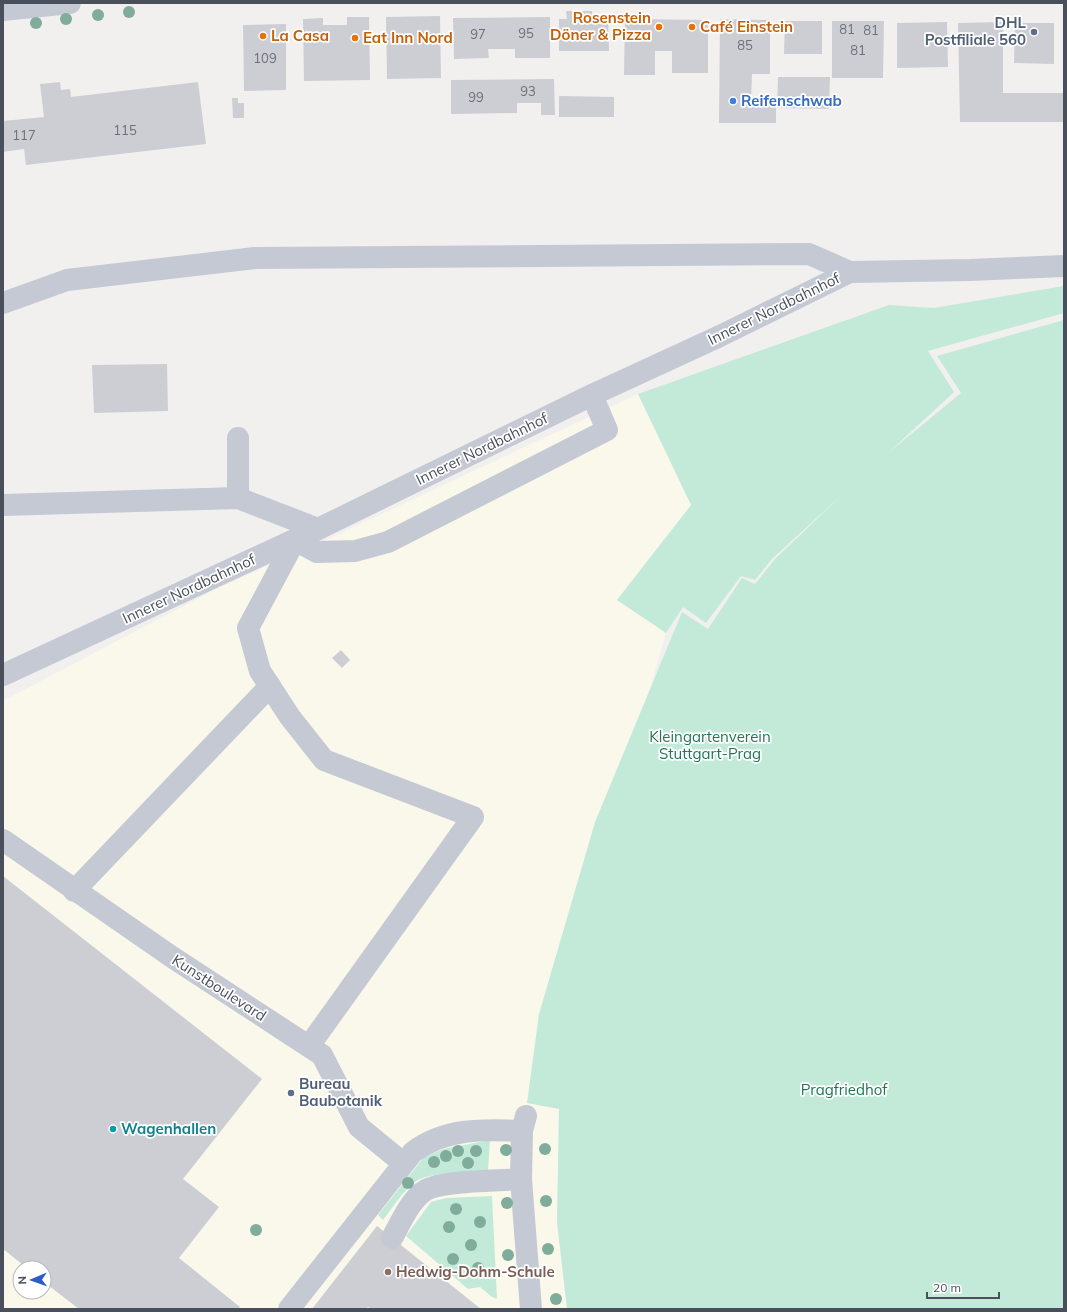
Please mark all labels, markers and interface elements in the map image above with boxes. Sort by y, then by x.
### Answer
place label: Rosenstein Döner & Pizza [550,8,651,44]
place label: DHL Postfiliale 560 [925,13,1027,49]
place label: Café Einstein [700,17,793,36]
house number: 81 [839,21,855,37]
marker: Rosenstein Döner & Pizza [654,22,664,32]
marker: Café Einstein [687,22,697,32]
house number: 81 [863,22,879,38]
house number: 95 [518,25,534,41]
place label: La Casa [271,26,329,45]
house number: 97 [470,26,486,42]
marker: DHL Postfiliale 560 [1029,27,1039,37]
place label: Eat Inn Nord [363,28,453,47]
marker: La Casa [258,31,268,41]
marker: Eat Inn Nord [350,33,360,43]
house number: 85 [737,37,753,53]
house number: 81 [850,42,866,58]
house number: 109 [253,50,277,66]
house number: 93 [520,83,536,99]
house number: 99 [468,89,484,105]
place label: Reifenschwab [741,91,842,110]
marker: Reifenschwab [728,96,738,106]
house number: 115 [113,122,137,138]
house number: 117 [12,127,36,143]
street label: Innerer Nordbahnhof [705,268,844,349]
street label: Innerer Nordbahnhof [413,408,552,489]
street label: Innerer Nordbahnhof [119,549,259,628]
park label: Kleingartenverein Stuttgart-Prag [649,727,771,763]
street label: Kunstboulevard [169,950,270,1025]
place label: Bureau Baubotanik [299,1074,383,1110]
park label: Pragfriedhof [801,1080,888,1099]
marker: Bureau Baubotanik [286,1088,296,1098]
place label: Wagenhallen [121,1119,216,1138]
marker: Wagenhallen [108,1124,118,1134]
north arrow [12,1260,52,1300]
place label: Hedwig-Dohm-Schule [396,1262,555,1281]
marker: Hedwig-Dohm-Schule [383,1267,393,1277]
scale bar [927,1274,999,1300]
text: N [15,1276,29,1285]
text: 20 m [933,1280,961,1295]

